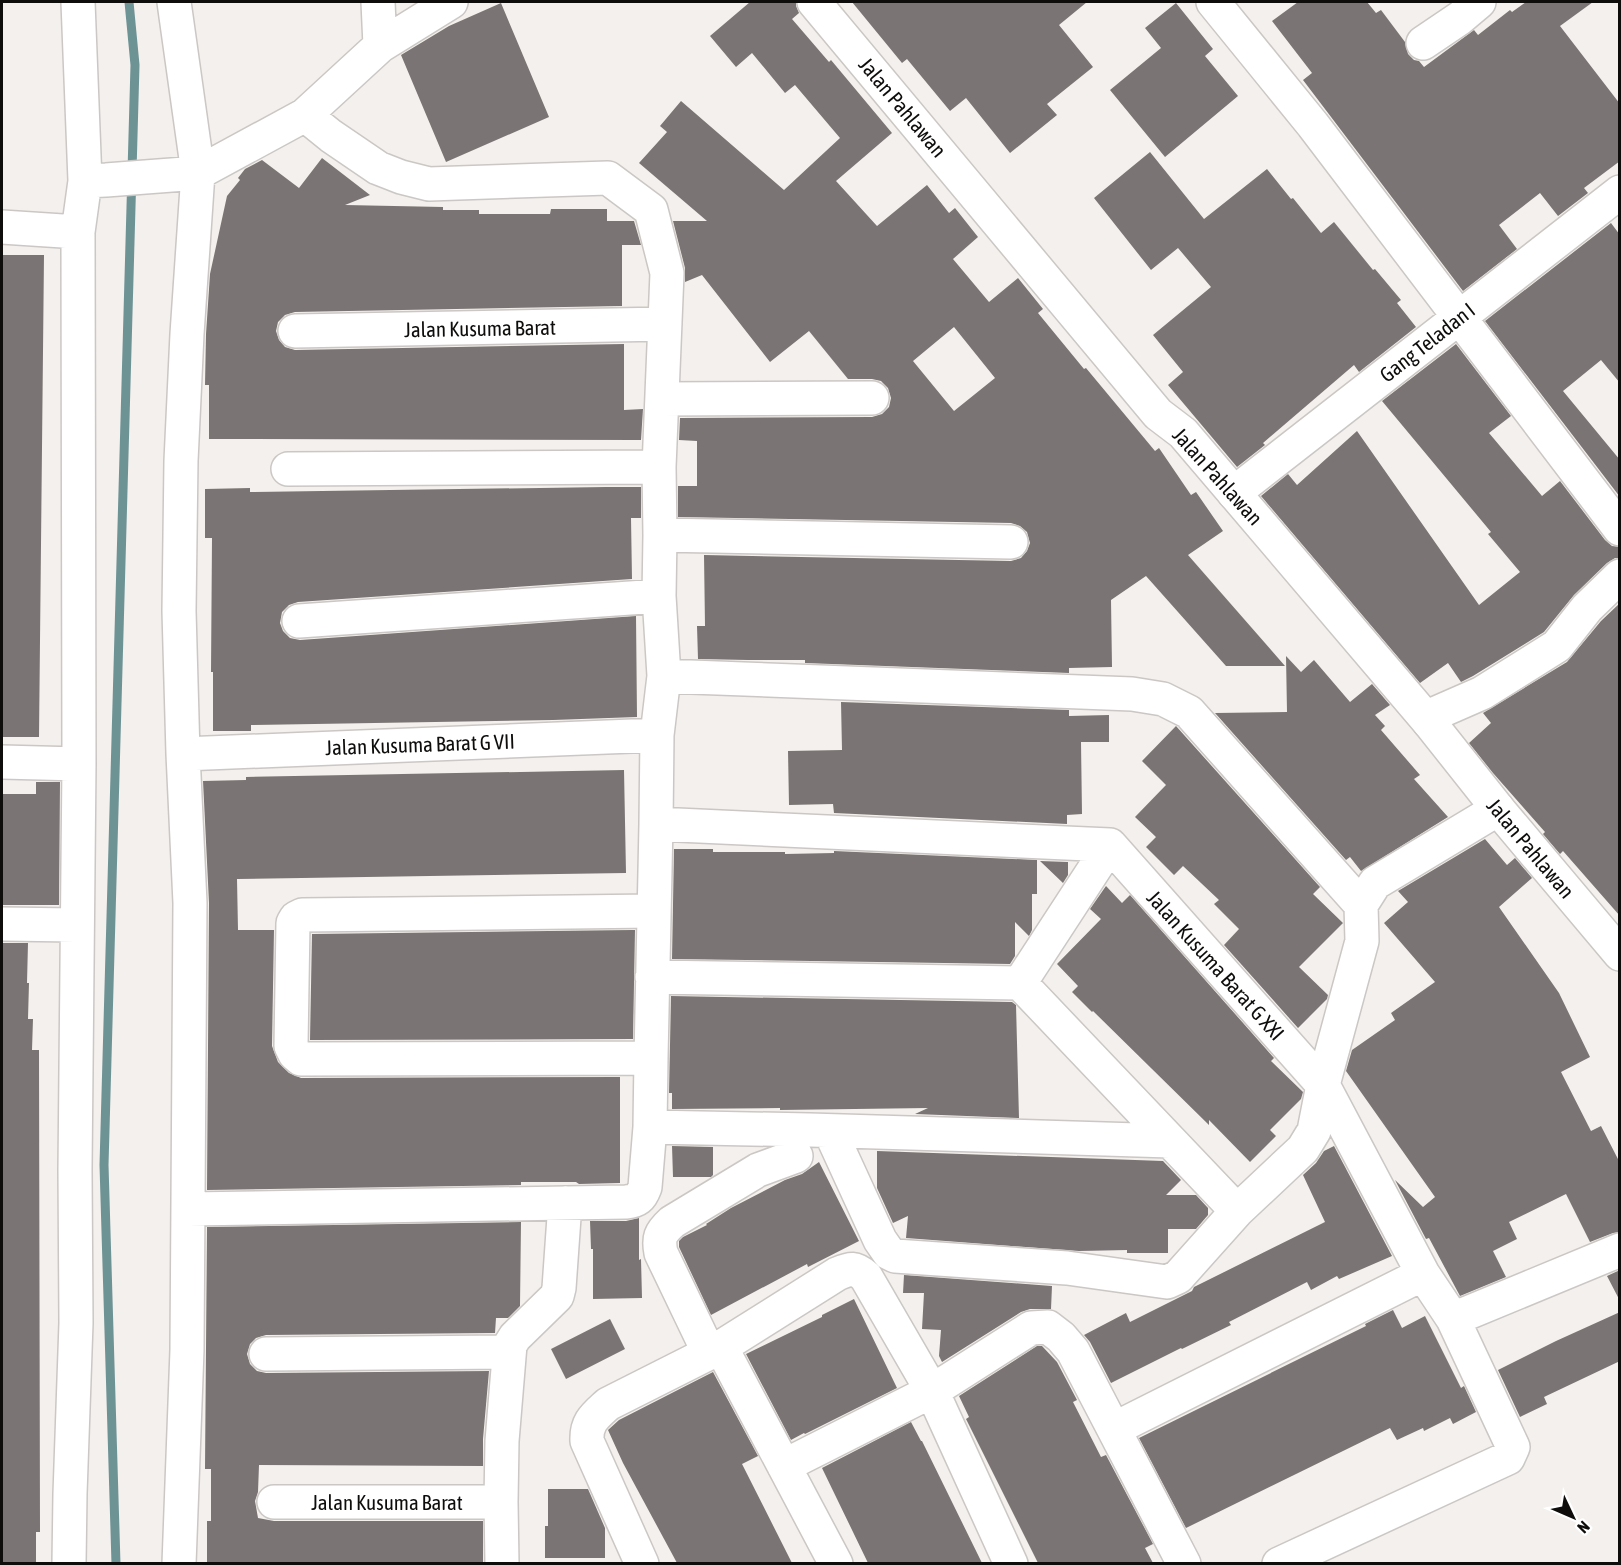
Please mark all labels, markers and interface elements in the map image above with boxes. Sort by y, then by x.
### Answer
street label: Jalan Pahlawan [854,52,952,162]
street label: Gang Teladan I [1375,297,1479,387]
street label: Jalan Kusuma Barat [404,315,556,341]
street label: Jalan Pahlawan [1168,423,1268,529]
street label: Jalan Kusuma Barat G VII [325,729,515,759]
street label: Jalan Pahlawan [1482,793,1580,903]
street label: Jalan Kusuma Barat G XXI [1143,885,1289,1045]
north arrow [1543,1487,1603,1547]
street label: Jalan Kusuma Barat [311,1490,463,1514]
text: N [1574,1518,1594,1537]

